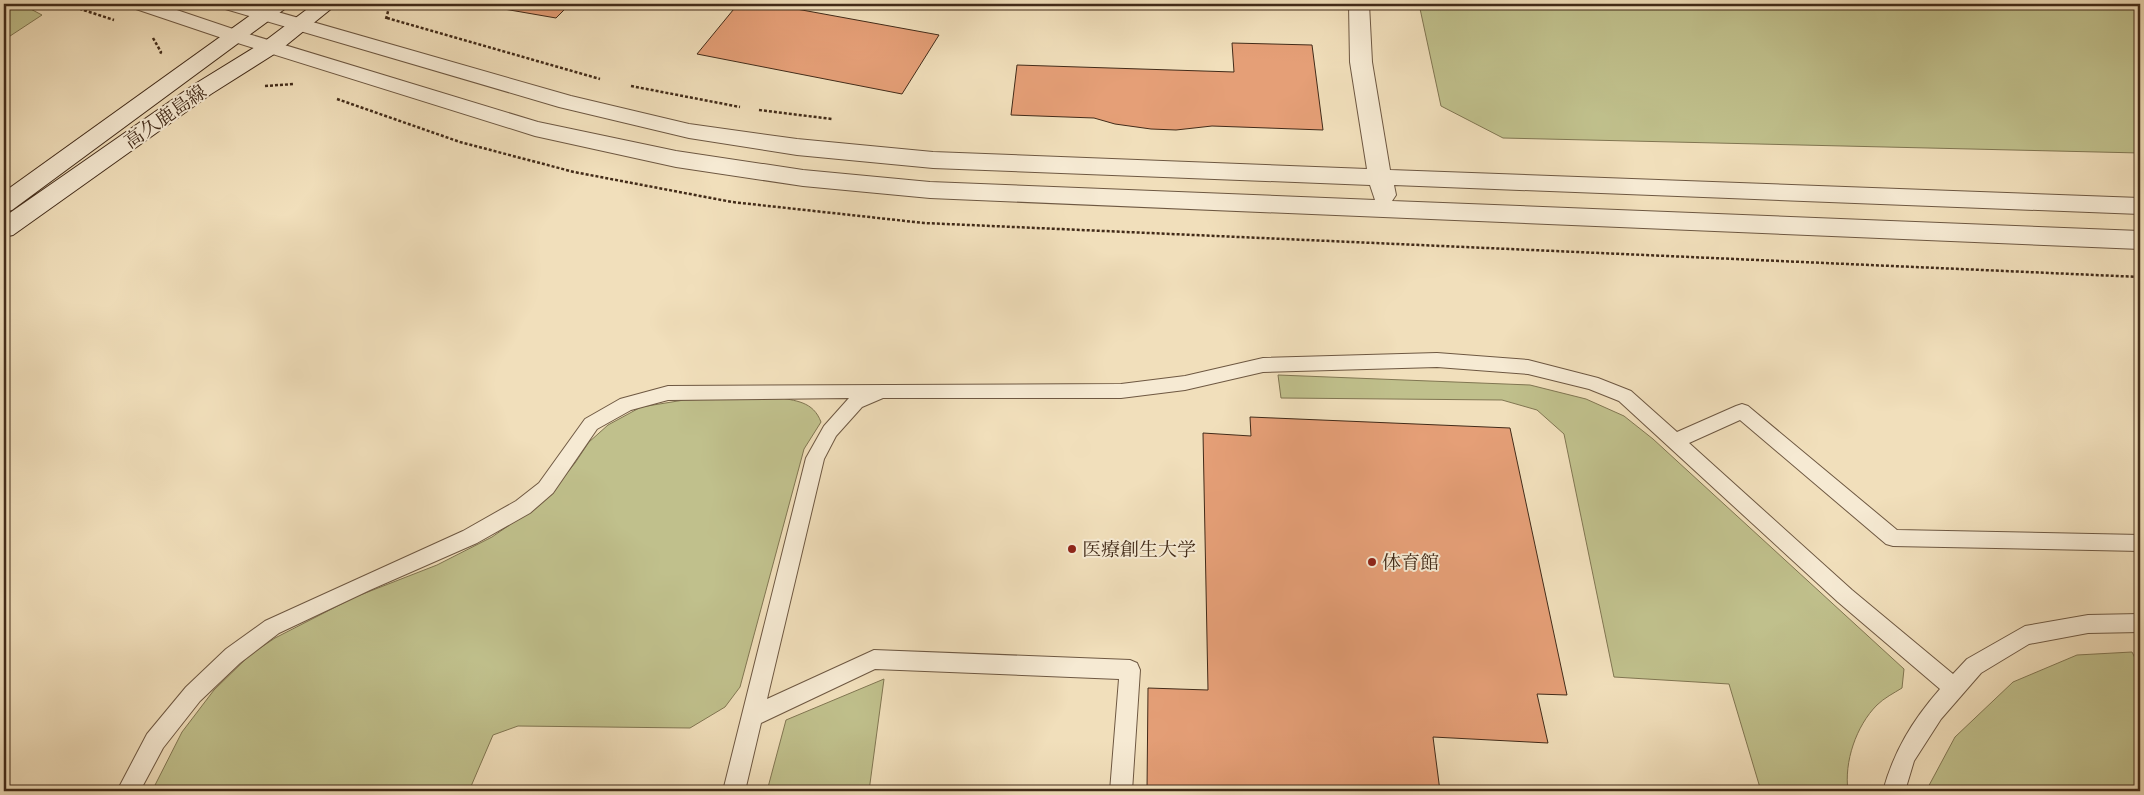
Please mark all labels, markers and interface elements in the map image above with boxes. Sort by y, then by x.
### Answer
street label: 高久鹿島線 [119,79,211,154]
place label: 医療創生大学 [1082,537,1196,562]
marker: 医療創生大学 [1066,543,1078,555]
place label: 体育館 [1382,550,1439,575]
marker: 体育館 [1366,556,1378,568]

